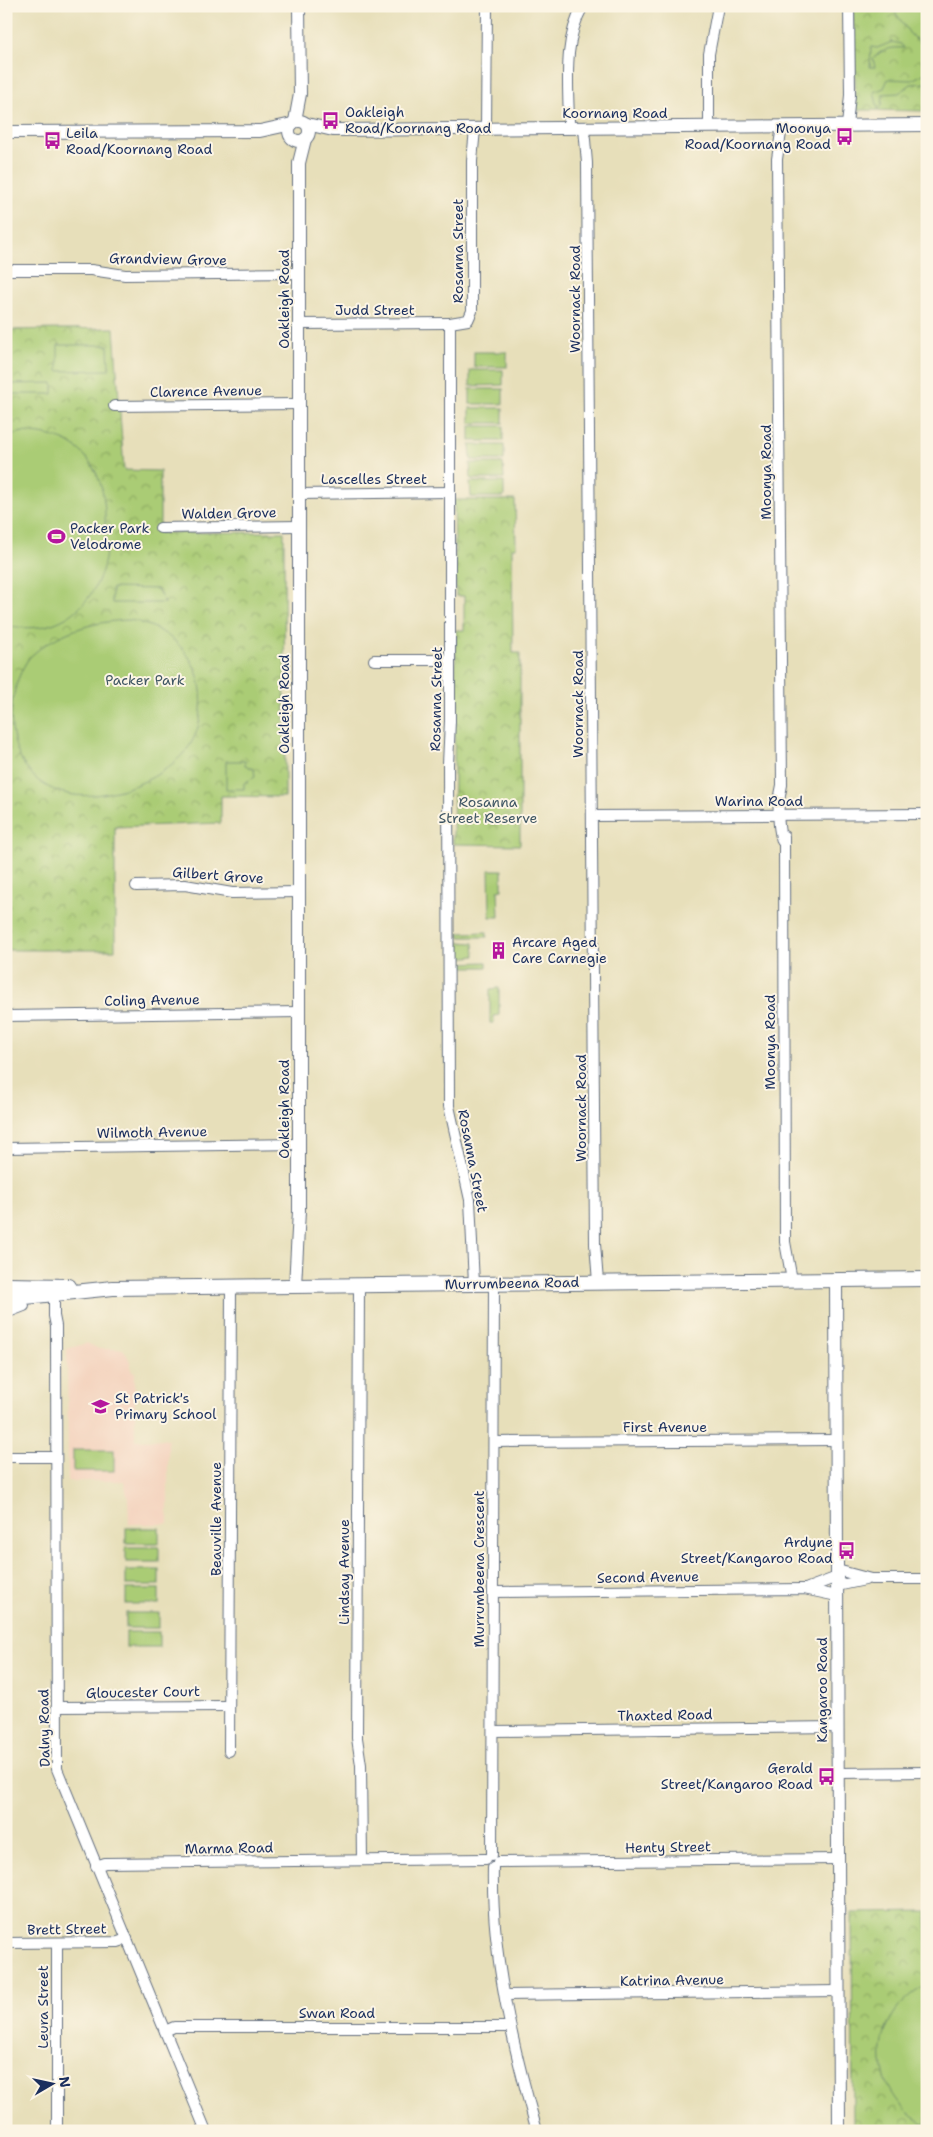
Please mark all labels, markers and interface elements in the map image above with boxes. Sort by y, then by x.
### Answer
place label: Oakleigh Road/Koornang Road [345,103,491,137]
street label: Koornang Road [562,104,668,122]
bus stop icon: Oakleigh Road/Koornang Road [321,110,341,130]
place label: Moonya Road/Koornang Road [685,119,831,153]
place label: Leila Road/Koornang Road [66,124,212,158]
bus stop icon: Moonya Road/Koornang Road [835,126,855,146]
bus stop icon: Leila Road/Koornang Road [42,131,62,151]
street label: Rosanna Street [449,199,467,303]
street label: Woornack Road [566,245,584,353]
street label: Grandview Grove [109,249,227,269]
street label: Oakleigh Road [275,249,293,349]
street label: Judd Street [335,301,415,319]
street label: Clarence Avenue [150,381,262,401]
street label: Moonya Road [757,424,775,520]
street label: Lascelles Street [321,470,427,488]
street label: Walden Grove [181,503,277,523]
place label: Packer Park Velodrome [70,519,150,553]
sports icon: Packer Park Velodrome [46,526,66,546]
street label: Rosanna Street [426,646,446,752]
street label: Woornack Road [569,650,587,758]
street label: Oakleigh Road [275,654,293,754]
park label: Packer Park [105,671,185,689]
street label: Warina Road [715,792,803,810]
park label: Rosanna Street Reserve [438,793,538,827]
street label: Gilbert Grove [172,863,264,887]
place label: Arcare Aged Care Carnegie [512,933,607,967]
building icon: Arcare Aged Care Carnegie [488,940,508,960]
street label: Coling Avenue [104,990,200,1010]
street label: Moonya Road [761,994,779,1090]
street label: Woornack Road [572,1054,590,1162]
street label: Oakleigh Road [275,1059,293,1159]
street label: Rosanna Street [454,1108,492,1214]
street label: Wilmoth Avenue [97,1122,208,1142]
street label: Murrumbeena Road [444,1273,580,1293]
place label: St Patrick's Primary School [115,1389,217,1423]
school or university icon: St Patrick's Primary School [91,1396,111,1416]
street label: First Avenue [623,1418,707,1436]
street label: Beauville Avenue [207,1462,225,1576]
street label: Murrumbeena Crescent [470,1490,488,1648]
street label: Lindsay Avenue [335,1519,353,1625]
place label: Ardyne Street/Kangaroo Road [681,1533,833,1567]
bus stop icon: Ardyne Street/Kangaroo Road [837,1540,857,1560]
street label: Second Avenue [597,1567,699,1587]
street label: Kangaroo Road [813,1637,831,1743]
street label: Gloucester Court [86,1682,200,1702]
street label: Dalny Road [34,1689,54,1767]
street label: Thaxted Road [617,1705,713,1725]
place label: Gerald Street/Kangaroo Road [661,1759,813,1793]
bus stop icon: Gerald Street/Kangaroo Road [817,1766,837,1786]
street label: Henty Street [625,1837,711,1857]
street label: Marma Road [184,1838,274,1858]
street label: Brett Street [27,1919,107,1939]
street label: Leura Street [34,1965,52,2049]
street label: Katrina Avenue [620,1970,724,1990]
street label: Swan Road [299,2004,375,2022]
north arrow [28,2060,78,2110]
text: N [55,2075,75,2089]

